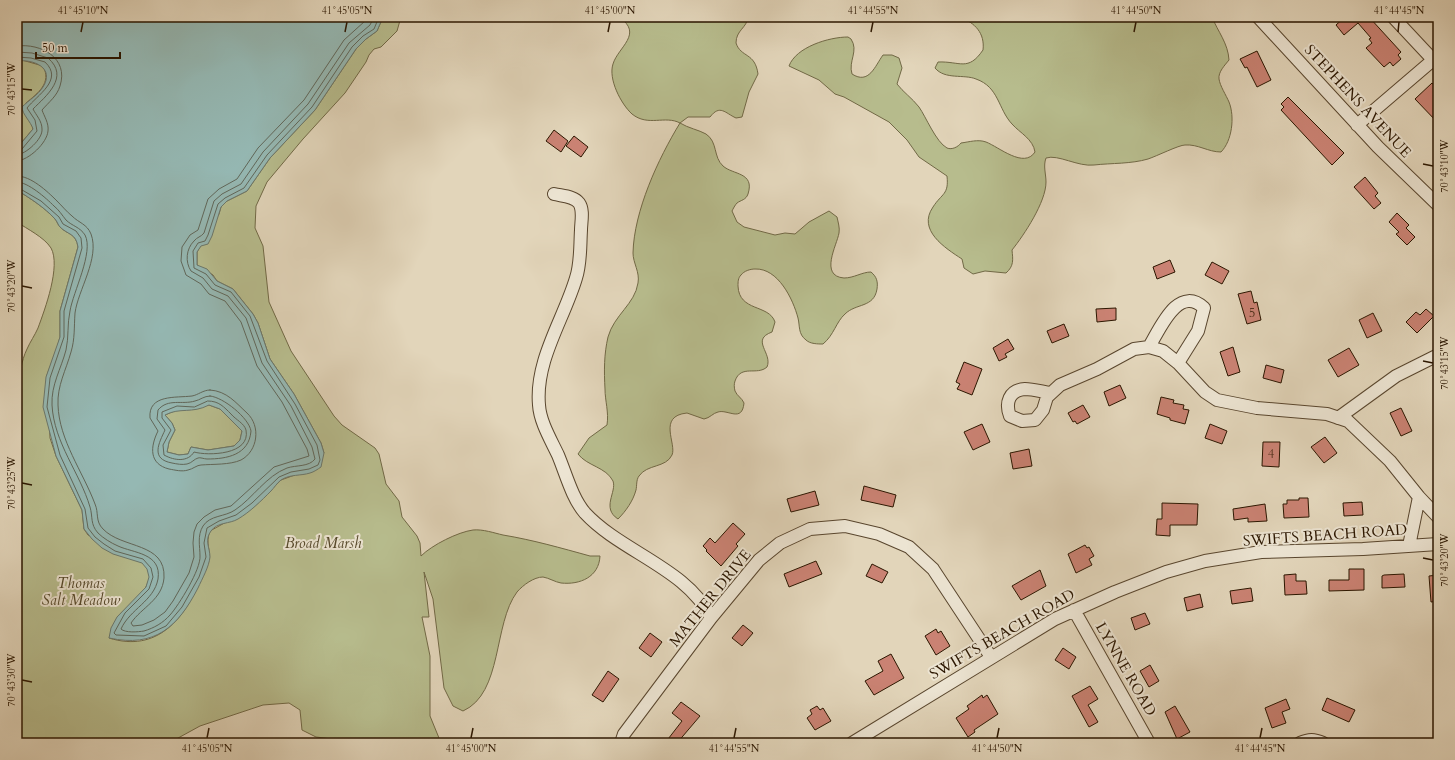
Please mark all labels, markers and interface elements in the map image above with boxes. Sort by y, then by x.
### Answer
text: 41°45'10"N [58,4,109,18]
text: 41°45'05"N [322,4,373,18]
text: 41°45'00"N [585,4,636,18]
text: 41°44'55"N [848,4,899,18]
text: 41°44'50"N [1111,4,1162,18]
text: 41°44'45"N [1374,4,1425,18]
scale bar [36,34,120,60]
text: 50 m [42,40,69,56]
street label: STEPHENS AVENUE [1300,40,1416,162]
text: 70°43'15"W [5,61,19,116]
text: 70°43'10"W [1438,138,1452,193]
text: 70°43'20"W [5,258,19,313]
house number: 5 [1249,304,1255,322]
text: 70°43'15"W [1438,335,1452,390]
house number: 4 [1268,445,1275,463]
text: 70°43'25"W [5,455,19,510]
street label: SWIFTS BEACH ROAD [1242,519,1408,551]
text: 70°43'20"W [1438,532,1452,587]
park label: Broad Marsh [285,533,362,553]
street label: MATHER DRIVE [664,545,756,651]
park label: Thomas Salt Meadow [42,573,121,610]
street label: SWIFTS BEACH ROAD [926,584,1078,684]
street label: LYNNE ROAD [1091,618,1161,720]
text: 70°43'30"W [5,652,19,707]
text: 41°45'05"N [182,742,233,756]
text: 41°45'00"N [446,742,497,756]
text: 41°44'55"N [709,742,760,756]
text: 41°44'50"N [972,742,1023,756]
text: 41°44'45"N [1235,742,1286,756]

